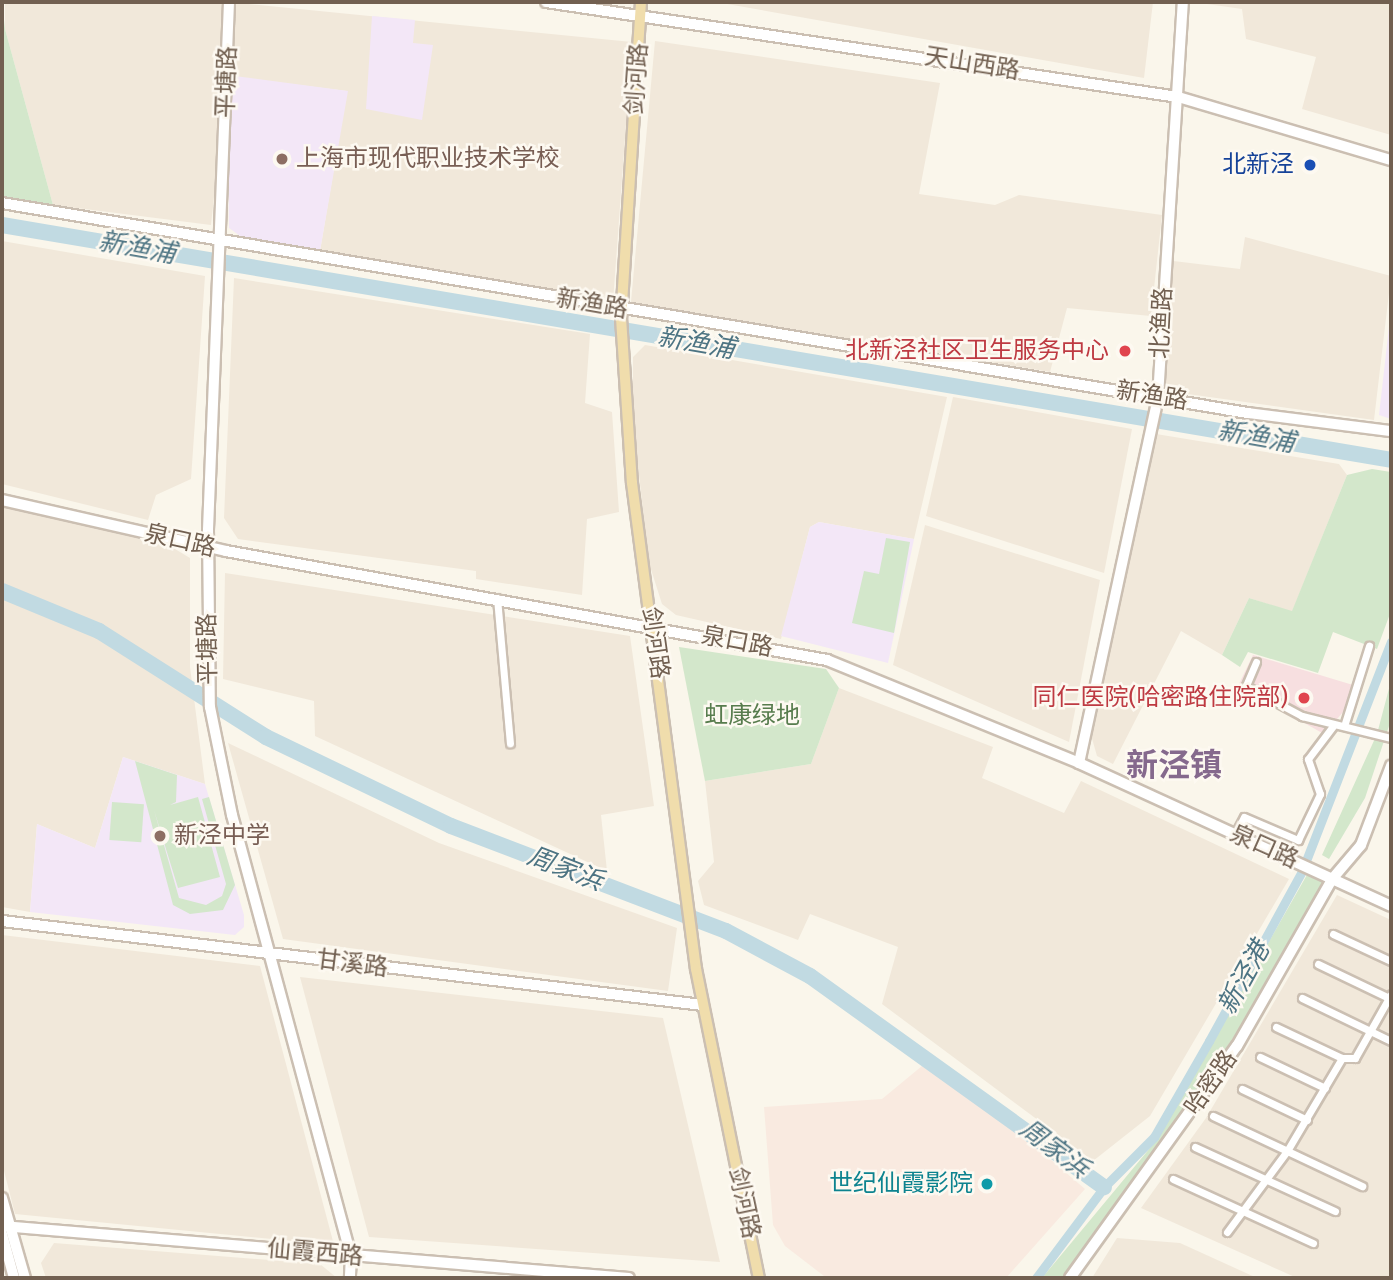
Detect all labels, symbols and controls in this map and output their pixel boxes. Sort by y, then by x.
street label: 剑河路 [620,42,654,116]
street label: 天山西路 [922,42,1022,86]
street label: 平塘路 [211,46,243,118]
place label: 上海市现代职业技术学校 [296,145,560,173]
marker: 上海市现代职业技术学校 [274,151,290,167]
place label: 北新泾 [1222,151,1294,179]
marker: 北新泾 [1300,155,1320,175]
water label: 新渔浦 [96,226,178,270]
street label: 新渔路 [554,284,630,324]
street label: 北渔路 [1146,286,1178,360]
water label: 新渔浦 [655,321,737,365]
place label: 北新泾社区卫生服务中心 [845,337,1109,365]
marker: 北新泾社区卫生服务中心 [1115,341,1135,361]
street label: 新渔路 [1114,376,1190,416]
water label: 新渔浦 [1215,415,1297,459]
street label: 泉口路 [142,519,218,563]
street label: 剑河路 [636,605,674,681]
street label: 平塘路 [193,613,223,685]
street label: 泉口路 [699,621,775,663]
place label: 同仁医院(哈密路住院部) [1032,684,1288,712]
marker: 同仁医院(哈密路住院部) [1294,688,1314,708]
park label: 虹康绿地 [704,702,800,730]
district label: 新泾镇 [1126,746,1222,784]
street label: 泉口路 [1225,819,1303,875]
place label: 新泾中学 [174,822,270,850]
marker: 新泾中学 [152,828,168,844]
water label: 周家浜 [523,840,607,898]
water label: 新泾港 [1211,936,1277,1020]
street label: 甘溪路 [315,945,389,983]
street label: 哈密路 [1179,1045,1243,1121]
water label: 周家浜 [1013,1113,1095,1185]
street label: 剑河路 [722,1165,766,1241]
place label: 世纪仙霞影院 [829,1170,973,1198]
marker: 世纪仙霞影院 [979,1176,995,1192]
street label: 仙霞西路 [266,1234,364,1272]

